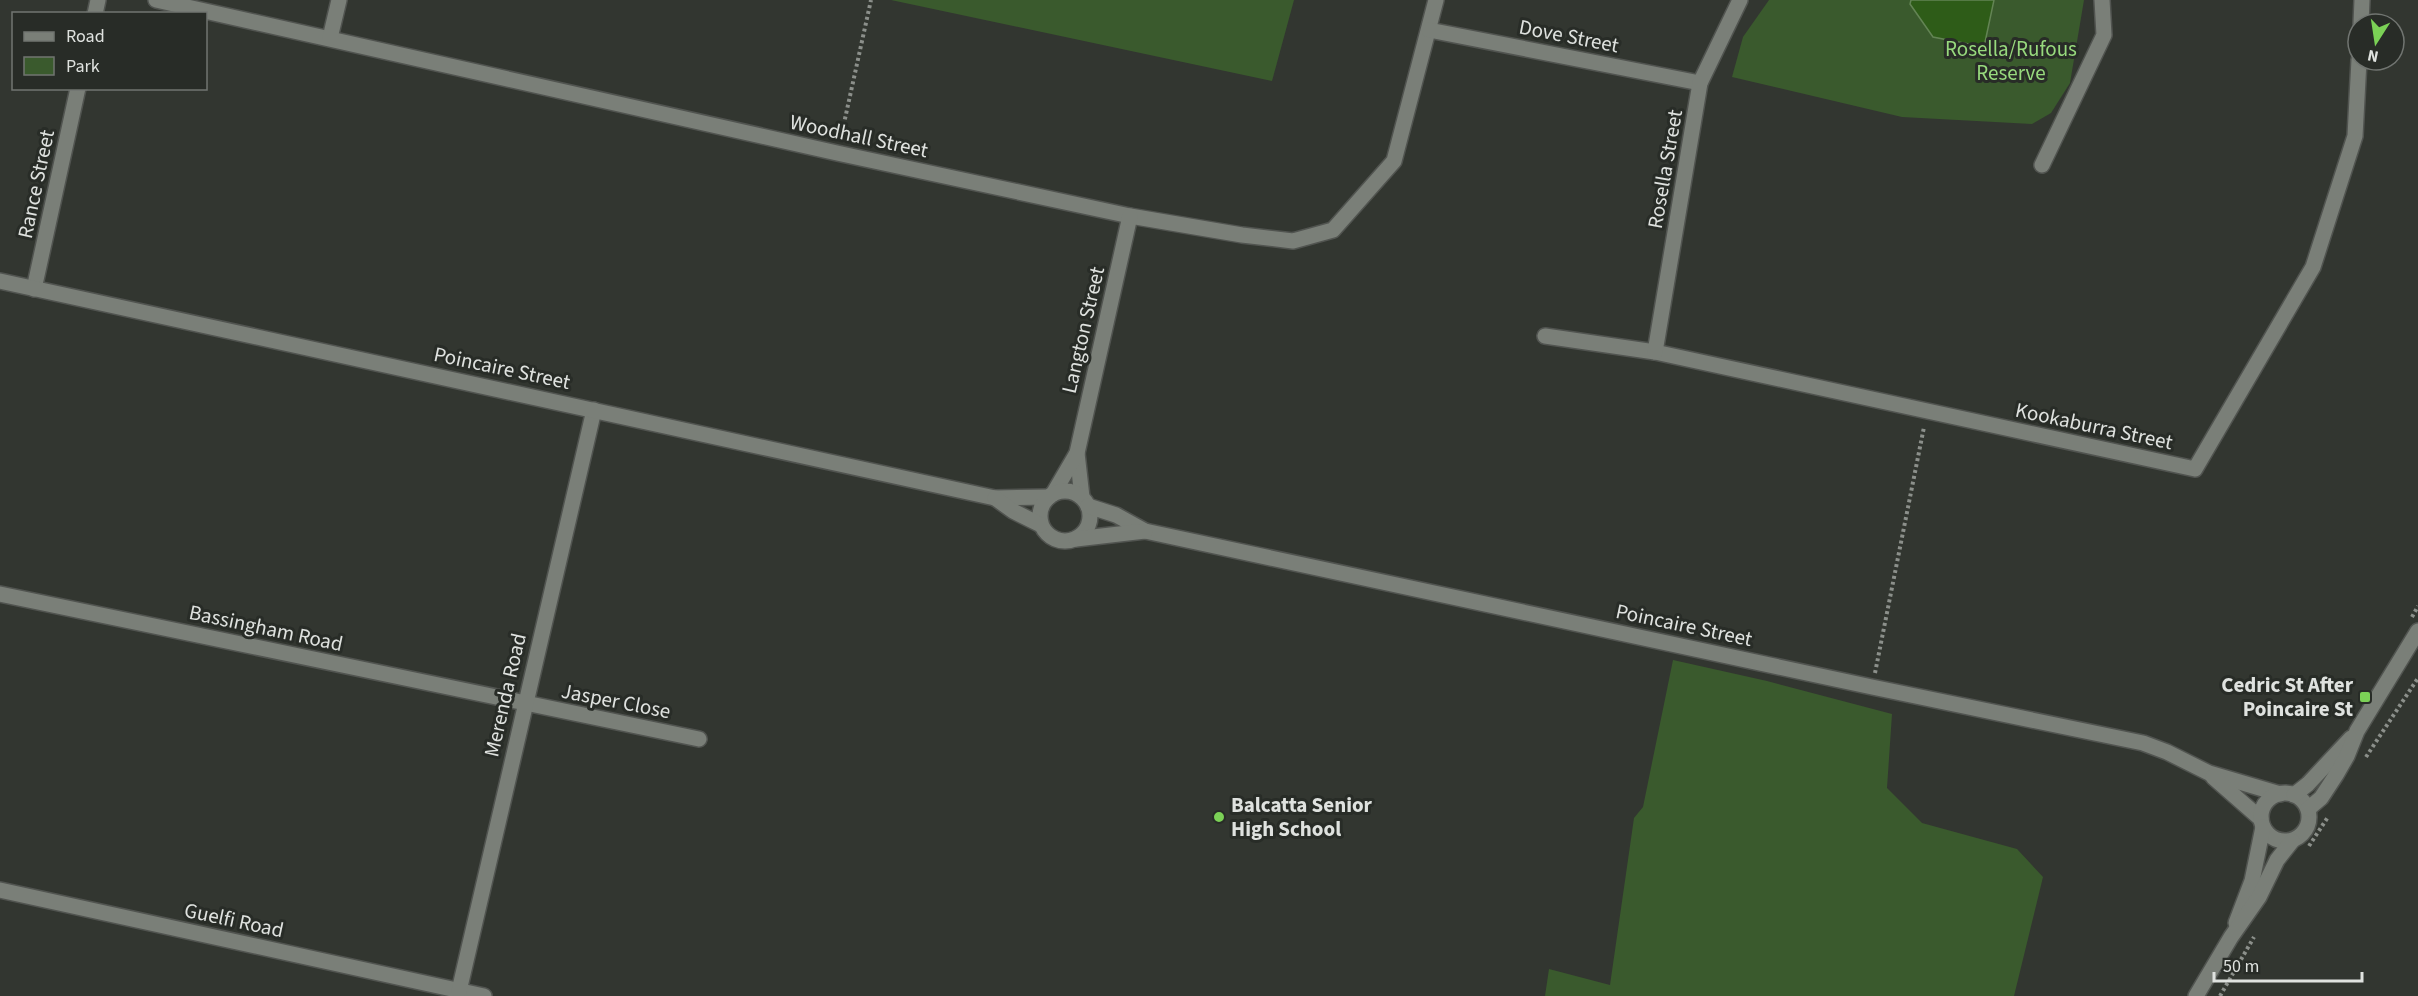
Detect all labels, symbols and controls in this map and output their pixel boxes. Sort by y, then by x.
legend [12,12,207,90]
street label: Dove Street [1516,12,1622,60]
north arrow [2346,12,2406,72]
text: Road [66,24,105,49]
park label: Rosella/Rufous Reserve [1945,34,2077,88]
text: N [2366,44,2381,68]
text: Park [66,54,100,79]
street label: Woodhall Street [787,107,931,165]
street label: Rosella Street [1640,107,1690,231]
street label: Rance Street [10,127,62,241]
street label: Langton Street [1054,264,1112,396]
street label: Poincaire Street [431,339,573,397]
street label: Kookaburra Street [2013,395,2175,457]
street label: Poincaire Street [1613,596,1755,654]
street label: Bassingham Road [186,597,346,659]
street label: Merenda Road [476,630,534,760]
place label: Cedric St After Poincaire St [2221,670,2354,724]
street label: Jasper Close [559,676,673,726]
marker: Cedric St After Poincaire St [2358,690,2372,704]
place label: Balcatta Senior High School [1231,790,1373,844]
marker: Balcatta Senior High School [1212,810,1226,824]
street label: Guelfi Road [182,895,286,945]
scale bar [2214,945,2362,983]
text: 50 m [2223,954,2259,979]

